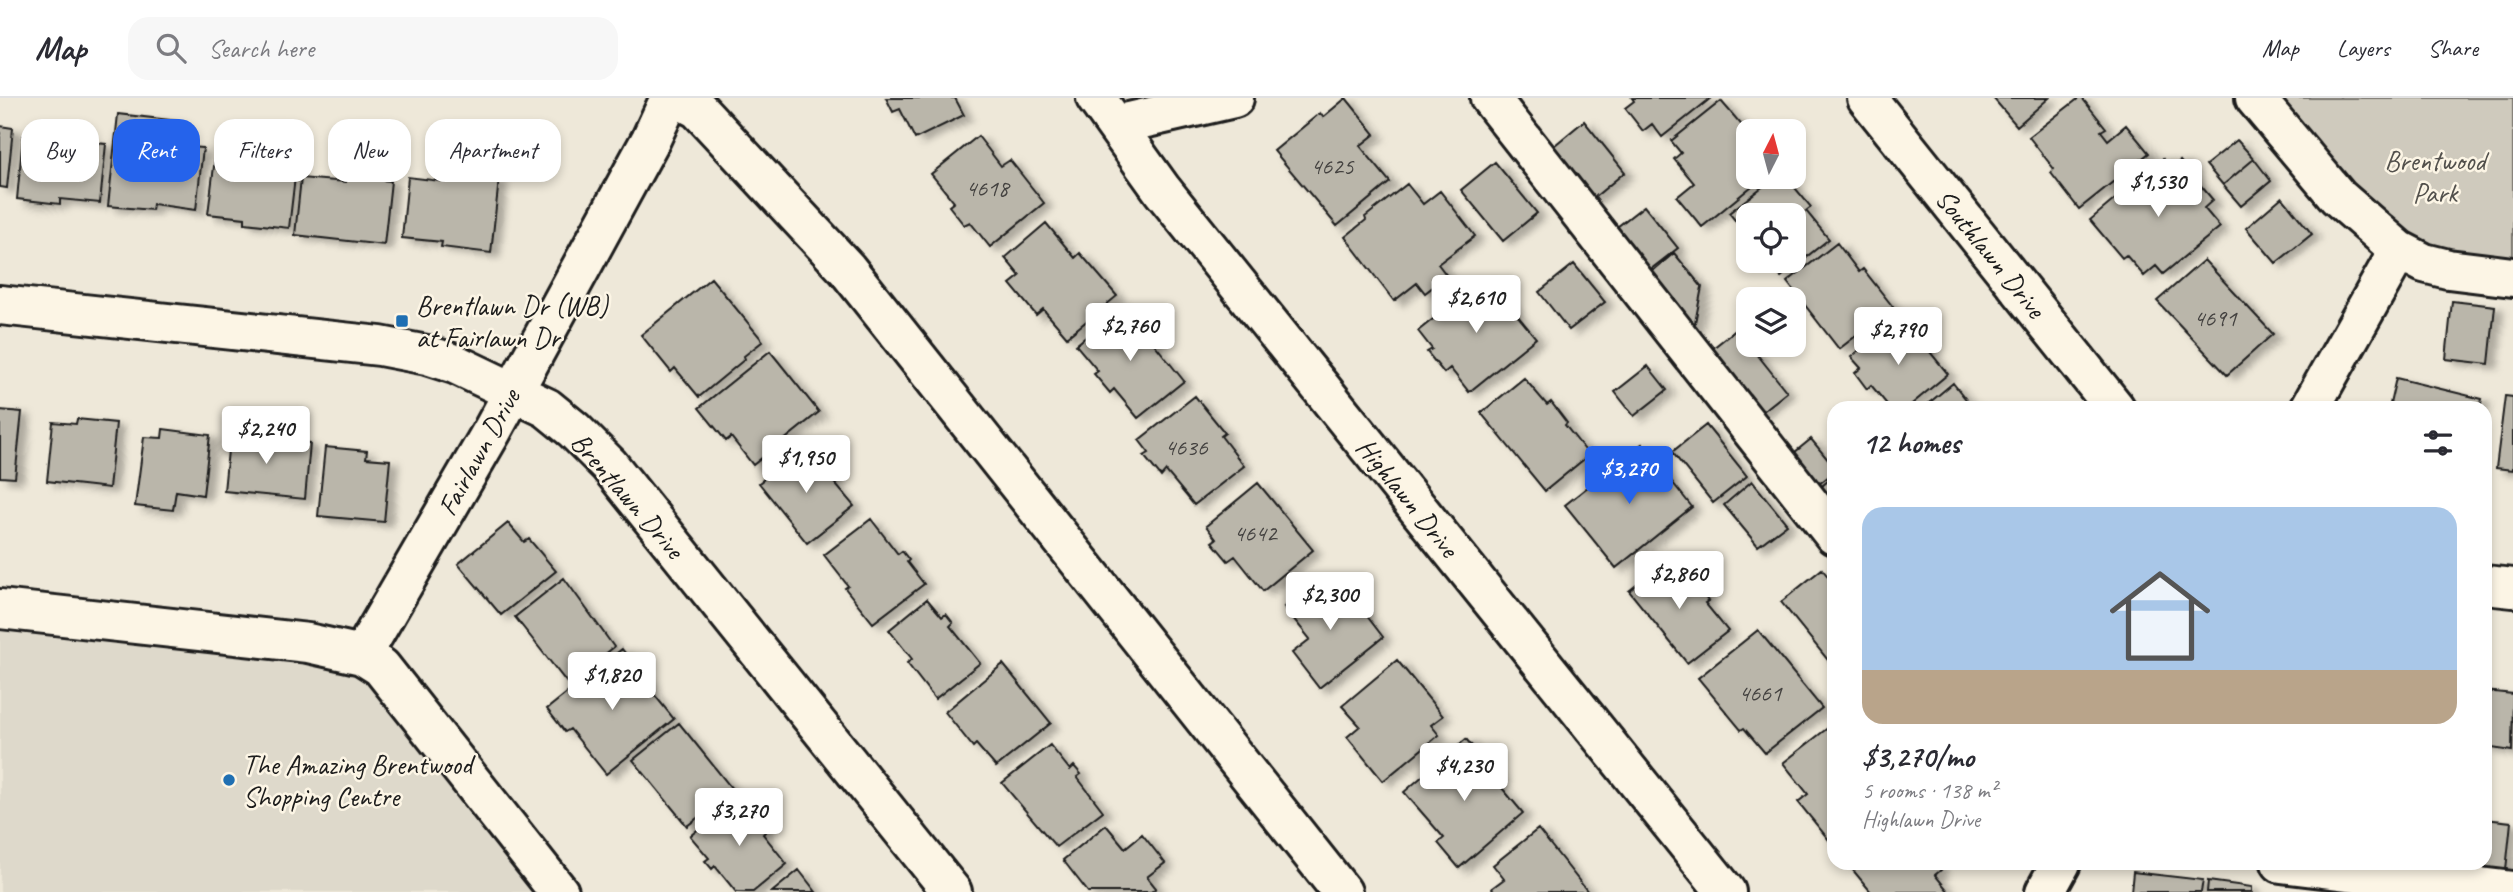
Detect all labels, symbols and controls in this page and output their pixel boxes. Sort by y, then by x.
search box [128,17,618,80]
text: Map [35,27,86,69]
icon: search [152,29,190,67]
text: Search here [208,32,314,65]
text: Map [2262,33,2299,63]
text: Layers [2337,33,2390,63]
text: Share [2428,33,2478,63]
chip: Buy [21,119,99,182]
chip: Rent [113,119,200,182]
chip: Filters [214,119,314,182]
chip: New [328,119,411,182]
chip: Apartment [425,119,561,182]
north arrow [1736,119,1806,189]
map controls [1736,119,1806,357]
park label: Brentwood Park [2385,143,2489,210]
house number: 4625 [1310,151,1355,181]
pin: $1,530 [2101,159,2215,219]
text: $1,530 [2130,167,2186,196]
house number: 4618 [965,173,1011,203]
street label: Southlawn Drive [1928,182,2054,326]
button: locate [1736,203,1806,273]
pin: $2,610 [1419,275,1533,335]
text: $2,610 [1448,283,1504,312]
button: layers [1736,287,1806,357]
place label: Brentlawn Dr (WB) at Fairlawn Dr [416,288,609,355]
pin: $2,760 [1073,303,1187,363]
house number: 4691 [2193,303,2238,333]
pin: $2,790 [1841,308,1955,367]
text: $2,760 [1102,311,1158,340]
marker: Brentlawn Dr (WB) at Fairlawn Dr [394,313,410,329]
text: $2,790 [1870,315,1926,344]
street label: Fairlawn Drive [429,381,528,522]
pin: $2,240 [209,406,323,466]
text: $2,240 [238,414,294,443]
text: 12 homes [1862,424,1960,462]
icon: filters [2419,424,2457,462]
street label: Brentlawn Drive [563,425,693,567]
street label: Highlawn Drive [1349,430,1468,566]
house number: 4636 [1164,432,1209,462]
pin: $1,950 [749,436,863,495]
text: $1,950 [778,443,834,472]
pin: $3,270 [1572,446,1686,506]
text: $3,270 [1601,454,1657,483]
house number: 4642 [1233,518,1279,548]
pin: $2,860 [1622,552,1736,611]
icon: home [2097,553,2223,679]
text: $2,860 [1651,559,1707,588]
pin: $2,300 [1273,573,1387,632]
text: $2,300 [1302,580,1358,609]
pin: $1,820 [555,652,669,712]
text: $1,820 [584,660,640,689]
house number: 4661 [1738,678,1783,708]
text: $3,270/mo [1862,738,1974,776]
pin: $4,230 [1407,744,1521,803]
place label: The Amazing Brentwood Shopping Centre [243,747,476,814]
text: $4,230 [1436,751,1492,780]
marker: The Amazing Brentwood Shopping Centre [221,772,237,788]
text: 5 rooms · 138 m² [1862,776,1997,805]
pin: $3,270 [682,788,796,848]
text: $3,270 [711,796,767,825]
text: Highlawn Drive [1862,805,1980,834]

